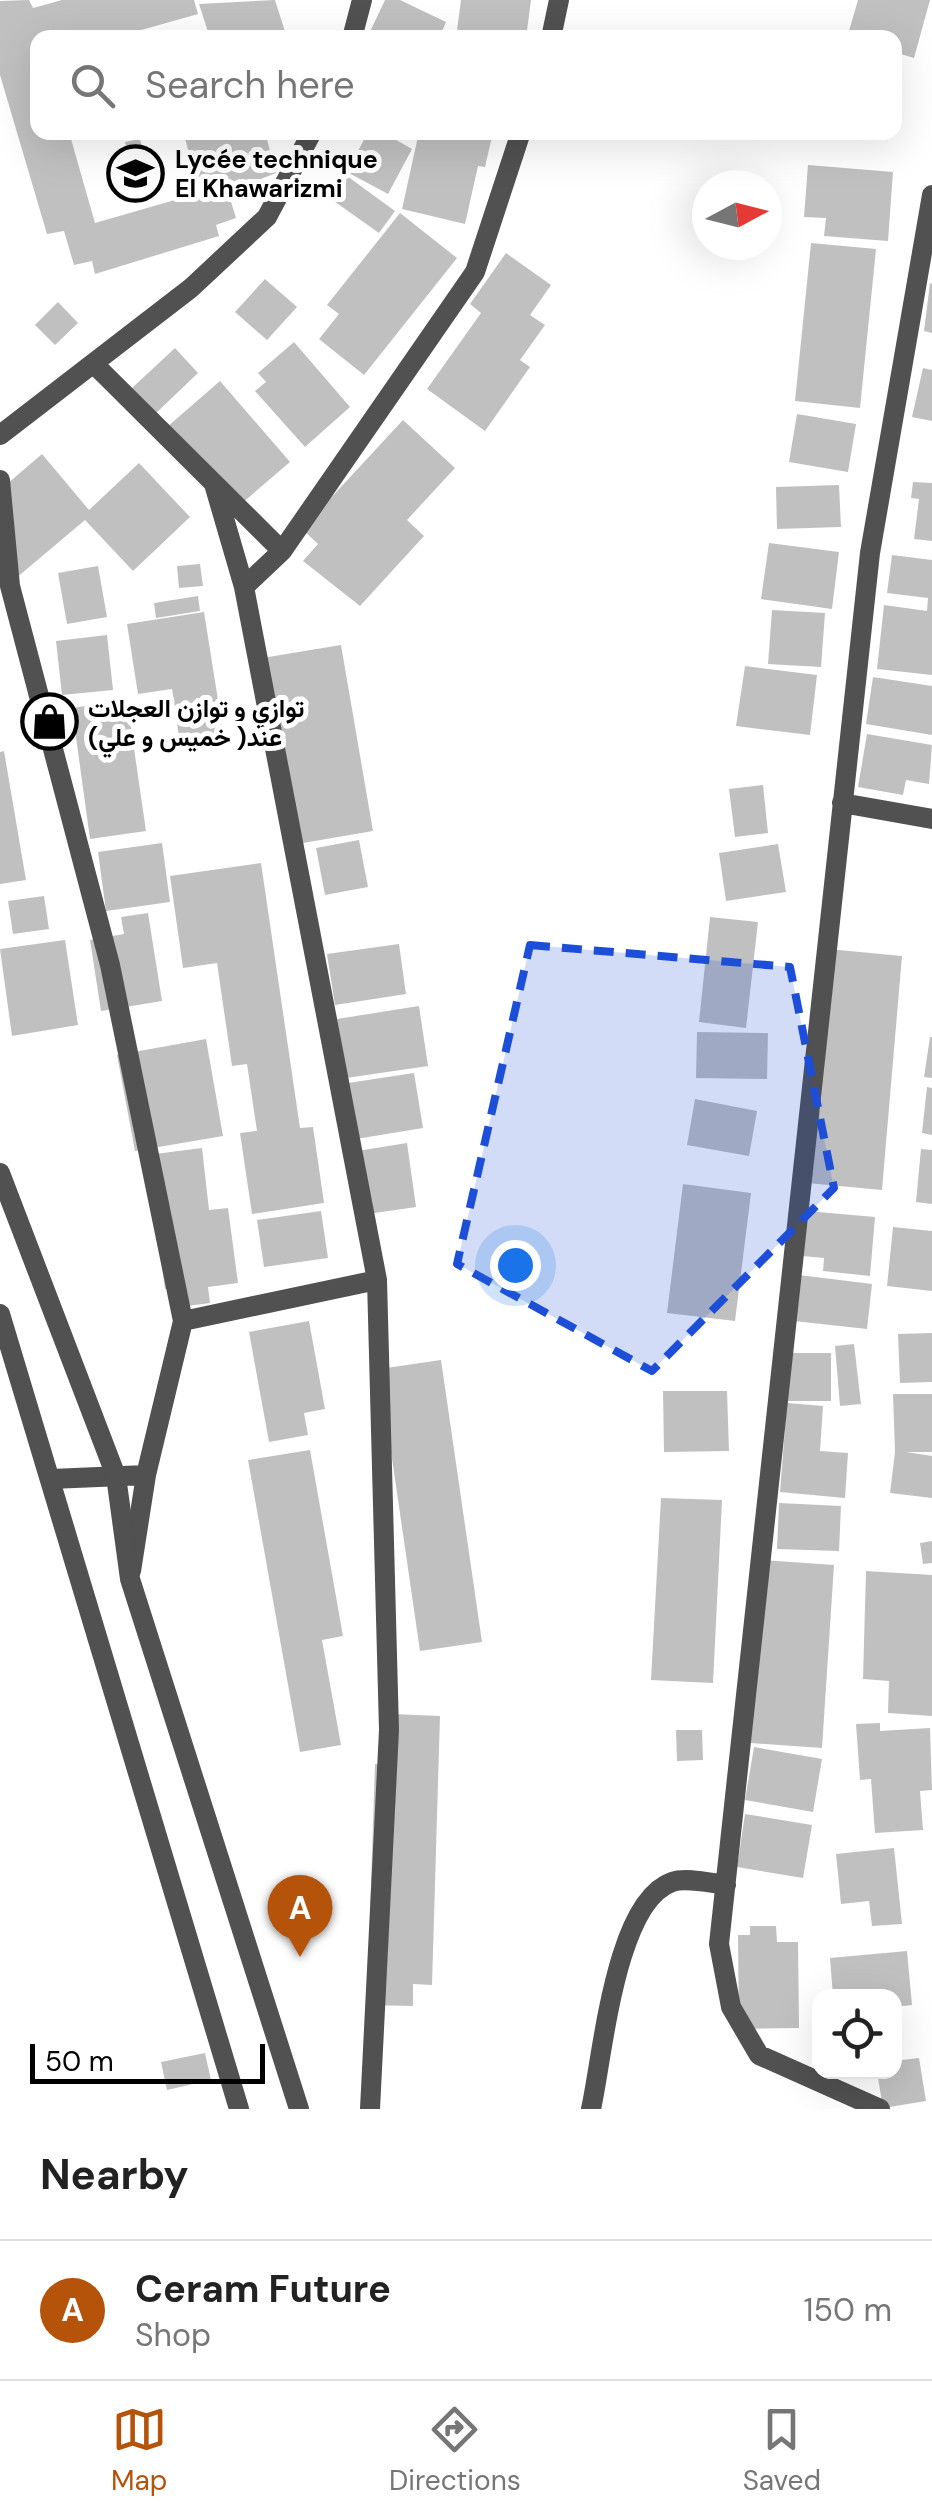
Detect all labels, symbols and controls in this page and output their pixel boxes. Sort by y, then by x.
search box [30,30,902,140]
icon: search [65,58,120,113]
text: Search here [145,60,355,110]
school or university icon: Lycée technique El Khawarizmi [106,143,166,203]
place label: Lycée technique El Khawarizmi [175,143,378,205]
north arrow [692,170,782,260]
shop icon: توازي و توازن العجلات عند( خميس و علي) [19,692,79,752]
place label: توازي و توازن العجلات عند( خميس و علي) [88,692,305,758]
your location [490,1240,541,1291]
pin: A [268,1874,332,1957]
map controls [812,1989,902,2079]
button: locate [812,1989,902,2079]
scale bar [30,2039,265,2084]
text: 50 m [45,2043,114,2080]
text: Nearby [40,2147,189,2202]
text: Ceram Future [135,2264,391,2314]
text: A [61,2289,84,2331]
text: 150 m [804,2289,892,2331]
text: Shop [135,2314,211,2356]
tab: Map [111,2402,167,2499]
tab: Directions [389,2402,521,2499]
tab: Saved [743,2402,821,2499]

